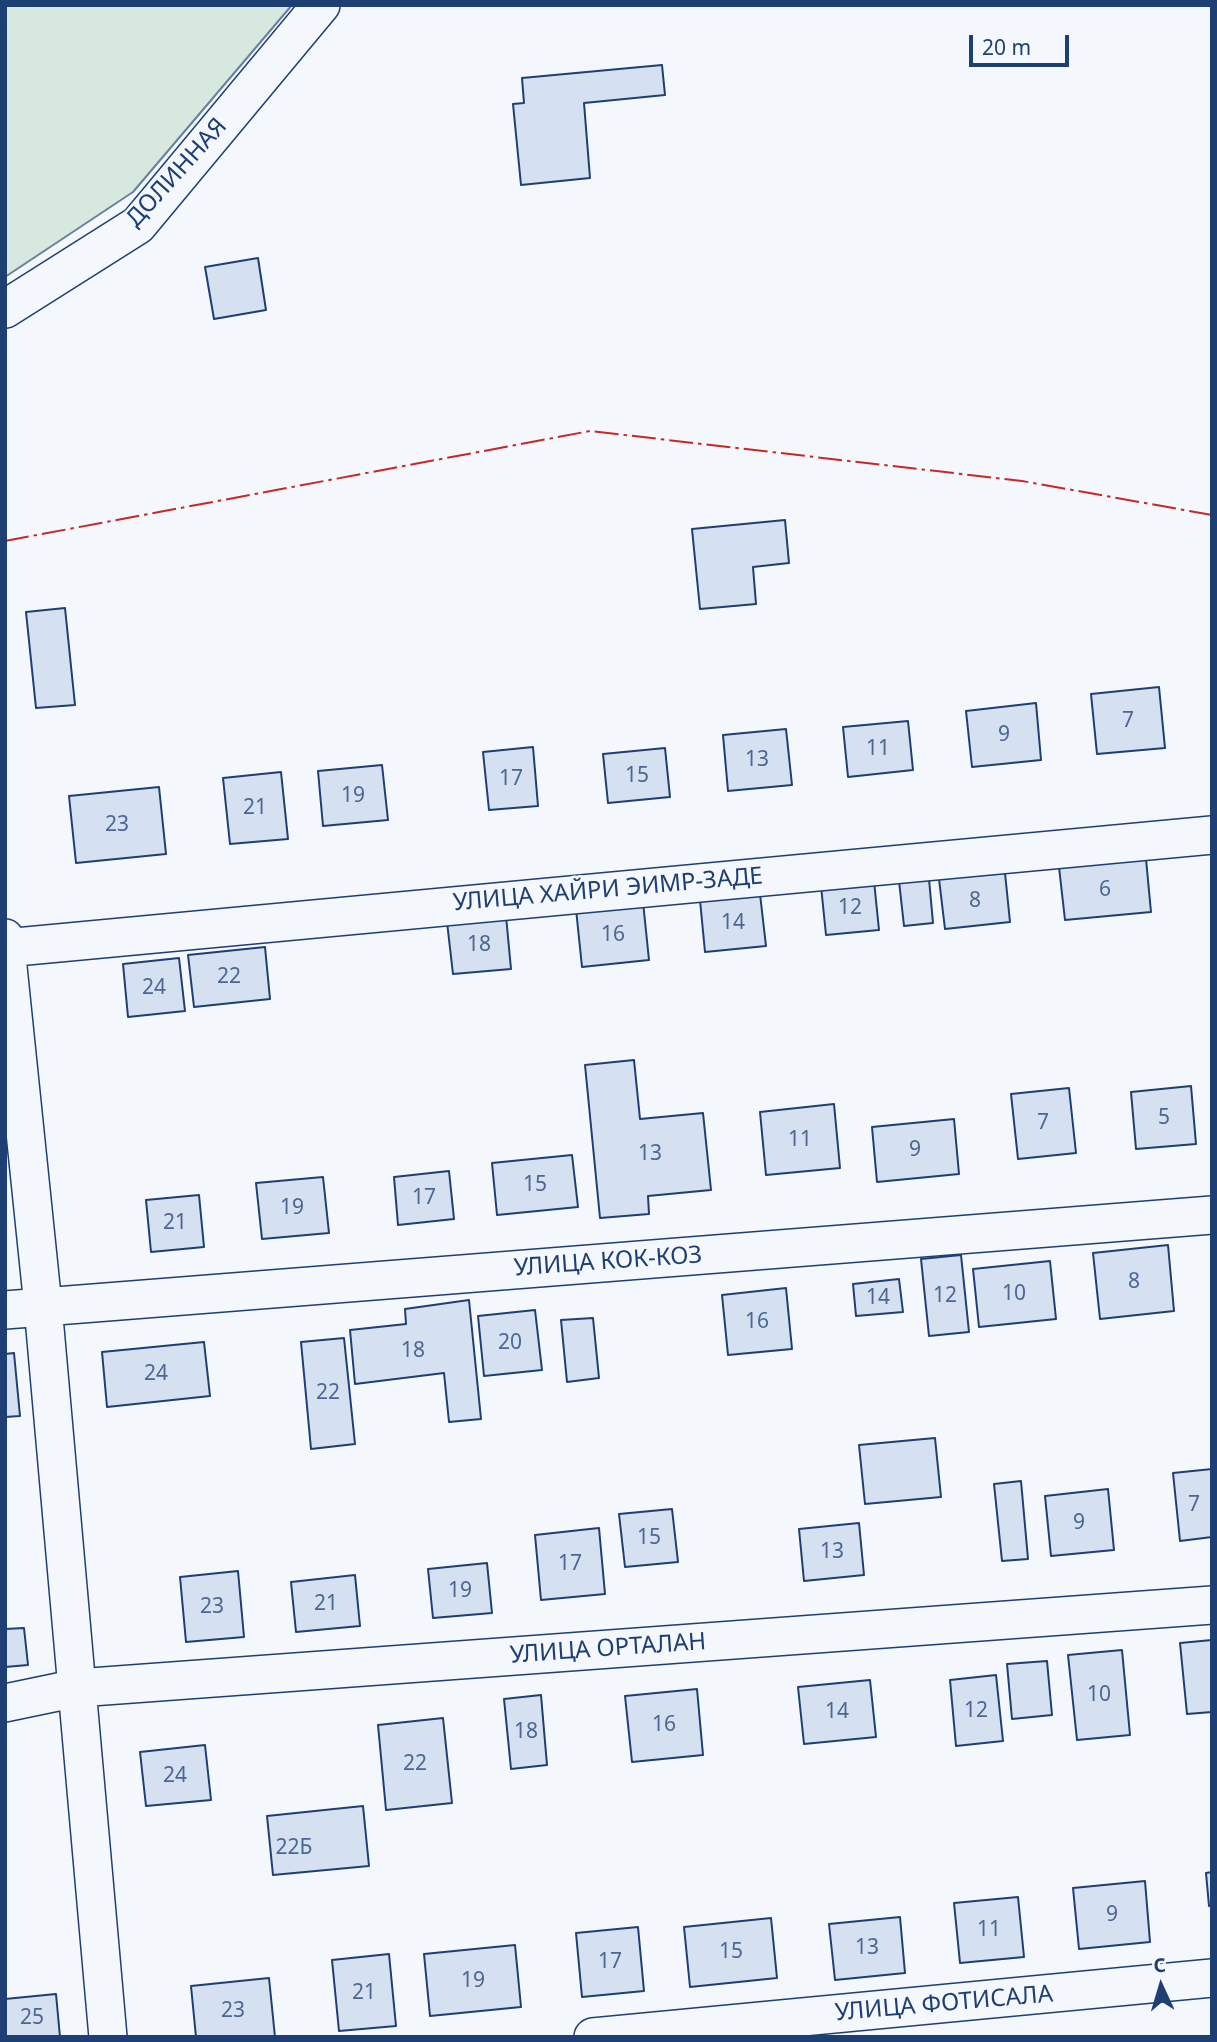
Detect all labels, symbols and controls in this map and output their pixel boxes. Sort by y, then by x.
scale bar [972,21,1072,65]
text: 20 m [982,33,1031,61]
street label: ДОЛИННАЯ [121,113,233,233]
house number: 7 [1122,708,1134,734]
house number: 9 [998,722,1010,748]
house number: 11 [866,736,890,762]
house number: 13 [745,747,769,773]
house number: 15 [625,763,649,789]
house number: 17 [499,766,523,792]
house number: 19 [341,783,365,809]
house number: 21 [243,795,267,821]
house number: 23 [105,812,129,838]
street label: УЛИЦА ХАЙРИ ЭИМР-ЗАДЕ [452,862,764,918]
house number: 6 [1099,877,1111,903]
house number: 8 [969,888,981,914]
house number: 12 [838,895,862,921]
house number: 14 [721,910,745,936]
house number: 16 [601,922,625,948]
house number: 18 [467,932,491,958]
house number: 22 [217,964,241,990]
house number: 24 [142,975,166,1001]
house number: 5 [1158,1105,1170,1131]
house number: 7 [1037,1110,1049,1136]
house number: 11 [788,1127,812,1153]
house number: 9 [909,1137,921,1163]
house number: 13 [638,1141,662,1167]
house number: 15 [523,1172,547,1198]
house number: 17 [412,1185,436,1211]
house number: 19 [280,1195,304,1221]
house number: 21 [163,1210,187,1236]
street label: УЛИЦА КОК-КОЗ [513,1241,703,1283]
house number: 8 [1128,1269,1140,1295]
house number: 10 [1002,1281,1026,1307]
house number: 12 [933,1283,957,1309]
house number: 14 [866,1285,890,1311]
house number: 16 [745,1309,769,1335]
house number: 20 [498,1330,522,1356]
house number: 18 [401,1338,425,1364]
house number: 24 [144,1361,168,1387]
house number: 22 [316,1380,340,1406]
house number: 7 [1188,1492,1200,1518]
house number: 9 [1073,1510,1085,1536]
house number: 15 [637,1525,661,1551]
house number: 13 [820,1539,844,1565]
house number: 17 [558,1551,582,1577]
house number: 19 [448,1578,472,1604]
house number: 21 [314,1591,338,1617]
house number: 23 [200,1594,224,1620]
street label: УЛИЦА ОРТАЛАН [509,1628,707,1670]
house number: 10 [1087,1682,1111,1708]
house number: 12 [964,1698,988,1724]
house number: 14 [825,1699,849,1725]
house number: 16 [652,1712,676,1738]
house number: 18 [514,1719,538,1745]
house number: 22 [403,1751,427,1777]
house number: 24 [163,1763,187,1789]
house number: 22Б [276,1835,312,1861]
house number: 9 [1106,1902,1118,1928]
house number: 11 [977,1917,1001,1943]
house number: 13 [855,1935,879,1961]
house number: 15 [719,1939,743,1965]
house number: 17 [598,1949,622,1975]
north arrow [1126,1951,1196,2021]
text: С [1153,1952,1167,1978]
house number: 19 [461,1968,485,1994]
house number: 21 [352,1980,376,2006]
street label: УЛИЦА ФОТИСАЛА [834,1980,1054,2028]
house number: 23 [221,1998,245,2024]
house number: 25 [20,2005,44,2031]

